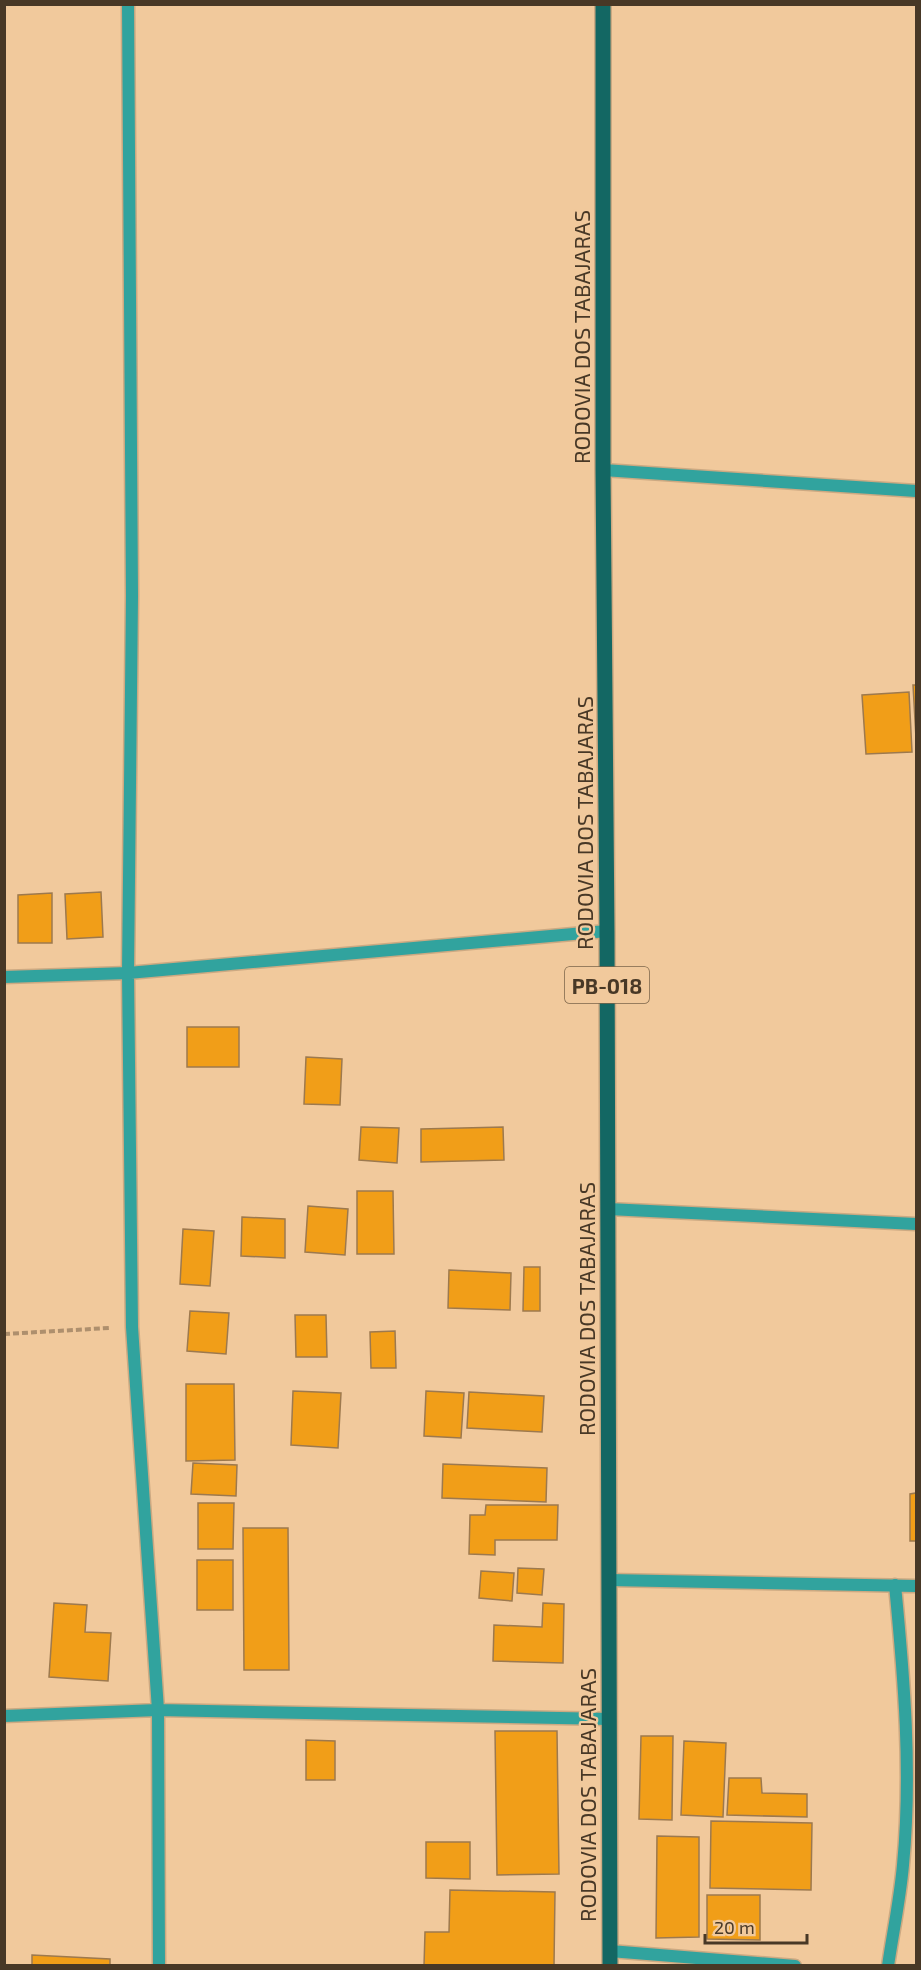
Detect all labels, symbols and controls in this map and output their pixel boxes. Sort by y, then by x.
street label: RODOVIA DOS TABAJARAS [568,210,594,464]
street label: RODOVIA DOS TABAJARAS [571,696,597,950]
road number: PB-018 [565,967,649,1003]
street label: RODOVIA DOS TABAJARAS [573,1182,599,1436]
street label: RODOVIA DOS TABAJARAS [574,1668,600,1922]
scale bar [705,1907,807,1945]
text: 20 m [714,1916,755,1938]

